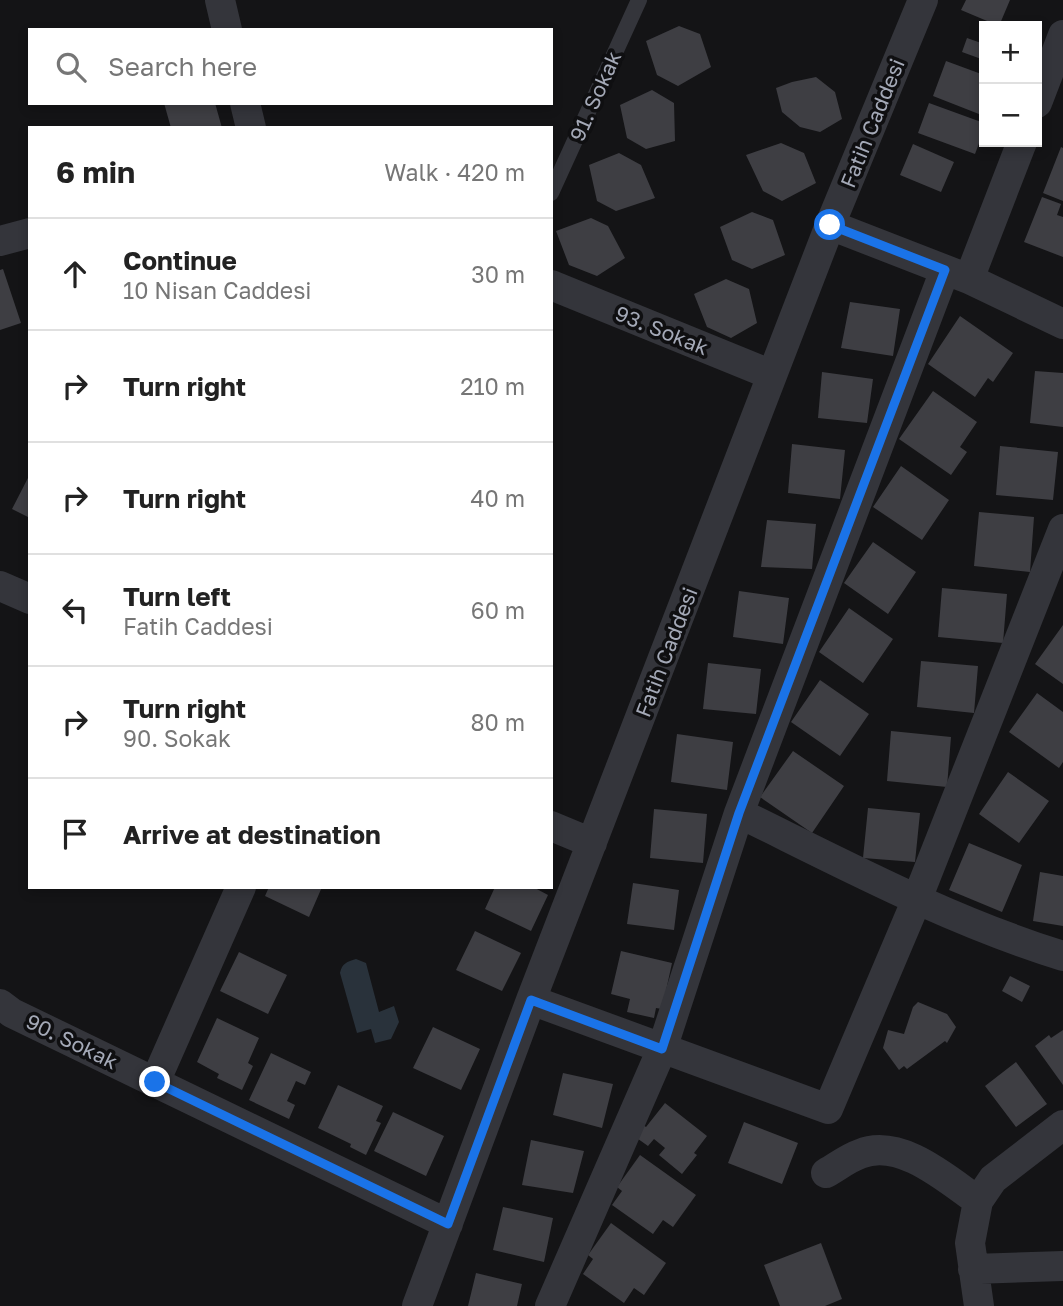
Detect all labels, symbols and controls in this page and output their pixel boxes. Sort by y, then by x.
map controls [979,21,1042,147]
button: + [979,21,1042,84]
search box [28,28,553,105]
street label: 91. Sokak [564,47,626,145]
icon: search [52,48,90,86]
text: Search here [108,51,257,82]
street label: Fatih Caddesi [834,55,910,191]
button: − [979,84,1042,147]
text: 6 min [56,154,135,190]
text: Walk · 420 m [384,158,525,186]
route start [814,209,845,240]
text: Continue [123,245,237,276]
icon: ahead [56,255,94,293]
text: 30 m [471,260,525,288]
text: 10 Nisan Caddesi [123,276,312,304]
street label: 93. Sokak [612,300,712,360]
icon: right [56,367,94,405]
text: Turn right [123,371,246,402]
text: 210 m [460,372,525,400]
icon: right [56,479,94,517]
text: Turn right [123,483,246,514]
text: 40 m [471,484,525,512]
text: Turn left [123,581,231,612]
street label: Fatih Caddesi [629,583,703,721]
icon: left [56,591,94,629]
text: 60 m [471,596,525,624]
text: Fatih Caddesi [123,612,273,640]
text: Turn right [123,693,246,724]
icon: right [56,703,94,741]
text: 80 m [471,708,525,736]
text: 90. Sokak [123,724,231,752]
icon: arrive [56,815,94,853]
text: Arrive at destination [123,819,381,850]
street label: 90. Sokak [22,1008,122,1074]
route end [139,1066,170,1097]

